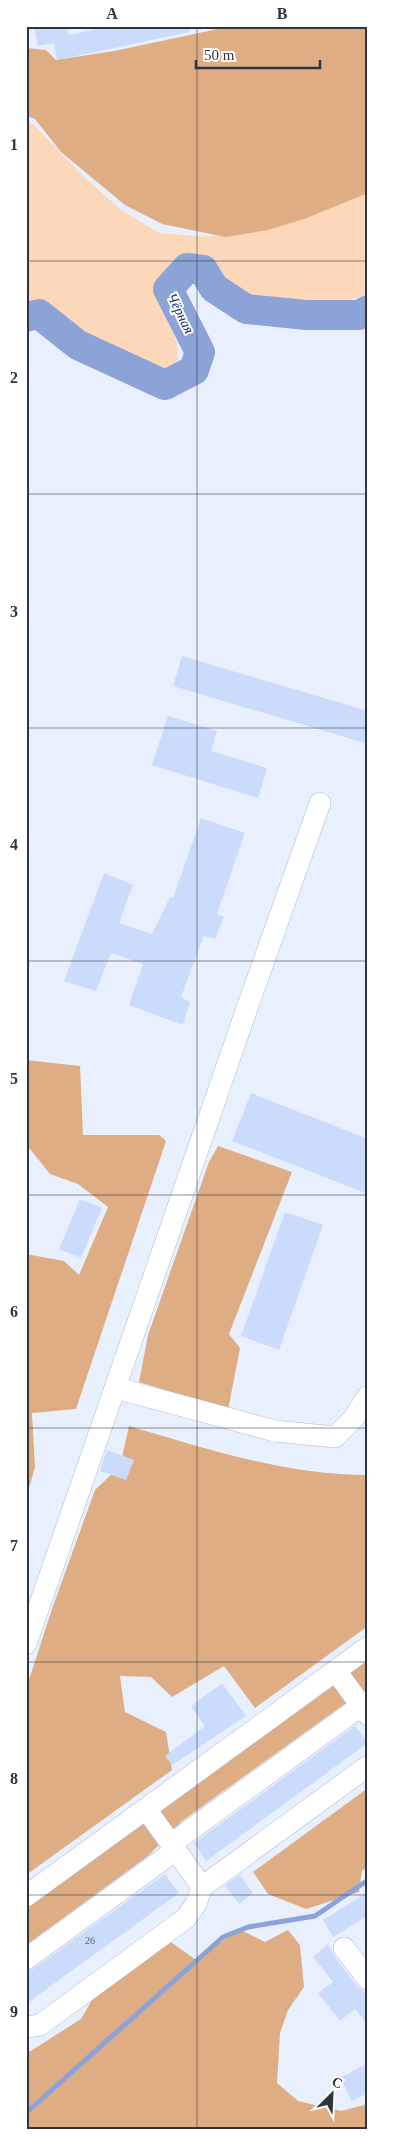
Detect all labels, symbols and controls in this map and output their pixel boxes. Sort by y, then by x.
text: A [106,5,118,22]
text: B [277,5,288,22]
scale bar [196,38,320,70]
text: 50 m [204,47,235,63]
text: 1 [10,136,18,153]
water label: Чёрная [164,290,197,336]
text: 2 [10,369,18,386]
text: 3 [10,603,18,620]
text: 4 [10,836,18,853]
text: 5 [10,1070,18,1087]
text: 6 [10,1303,18,1320]
text: 7 [10,1537,18,1554]
text: 8 [10,1770,18,1787]
house number: 26 [85,1935,95,1946]
text: 9 [10,2003,18,2020]
north arrow [306,2068,356,2118]
text: С [329,2074,345,2091]

